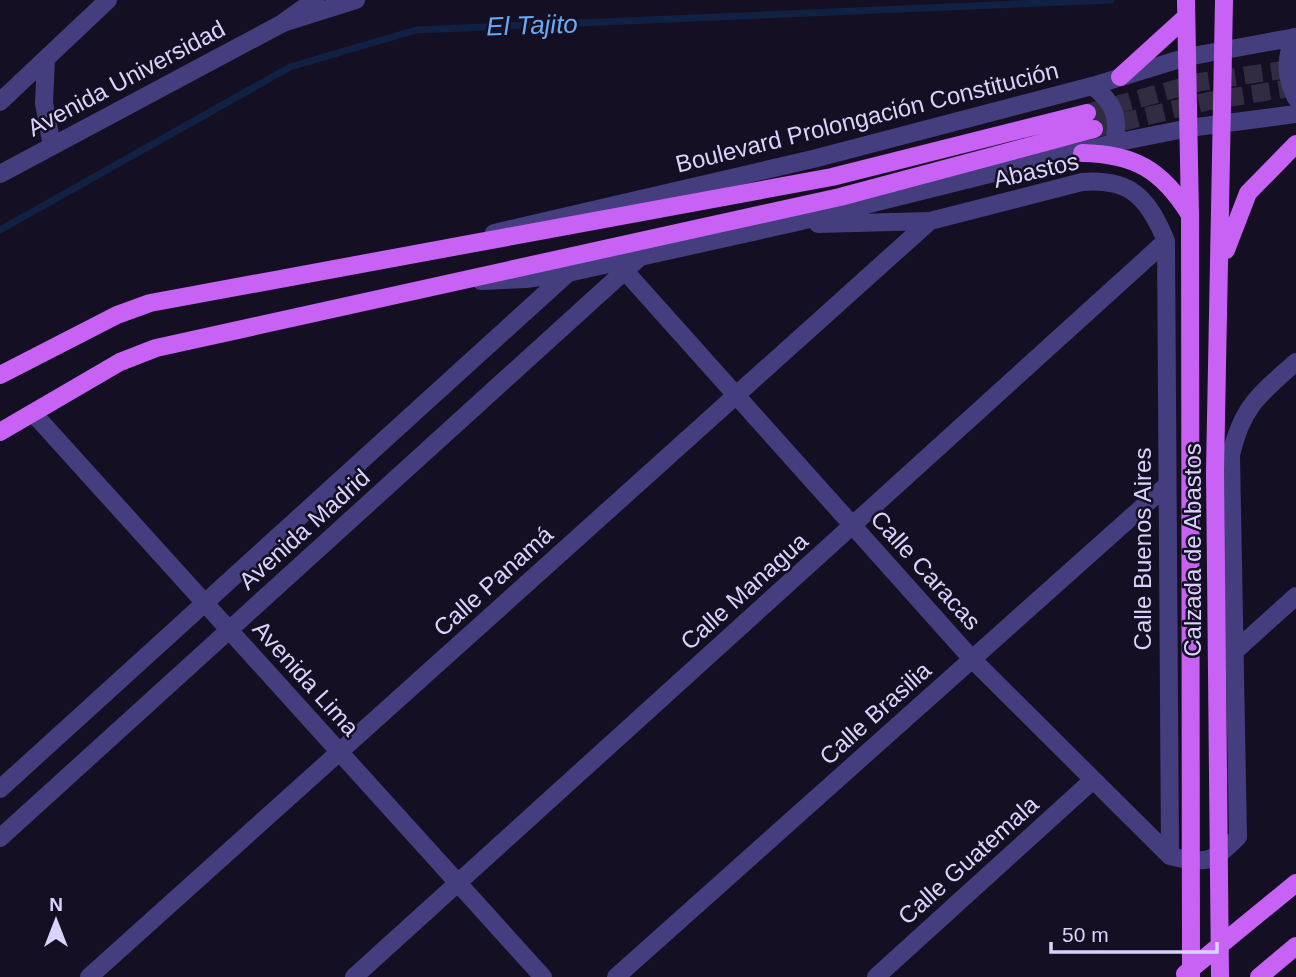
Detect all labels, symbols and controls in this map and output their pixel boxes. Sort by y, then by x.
water label: El Tajito [486,8,578,42]
street label: Avenida Universidad [23,15,229,141]
street label: Boulevard Prolongación Constitución [673,56,1061,178]
street label: Abastos [991,147,1081,193]
street label: Calzada de Abastos [1179,443,1206,657]
street label: Calle Buenos Aires [1129,448,1156,650]
street label: Avenida Madrid [233,463,375,595]
street label: Calle Caracas [866,505,986,635]
street label: Calle Panamá [428,520,559,641]
street label: Calle Managua [675,527,814,655]
street label: Avenida Lima [247,615,365,741]
street label: Calle Brasilia [814,656,937,770]
street label: Calle Guatemala [893,790,1044,930]
north arrow [21,886,91,956]
text: N [49,894,63,915]
scale bar [1051,911,1217,955]
text: 50 m [1062,923,1109,946]

